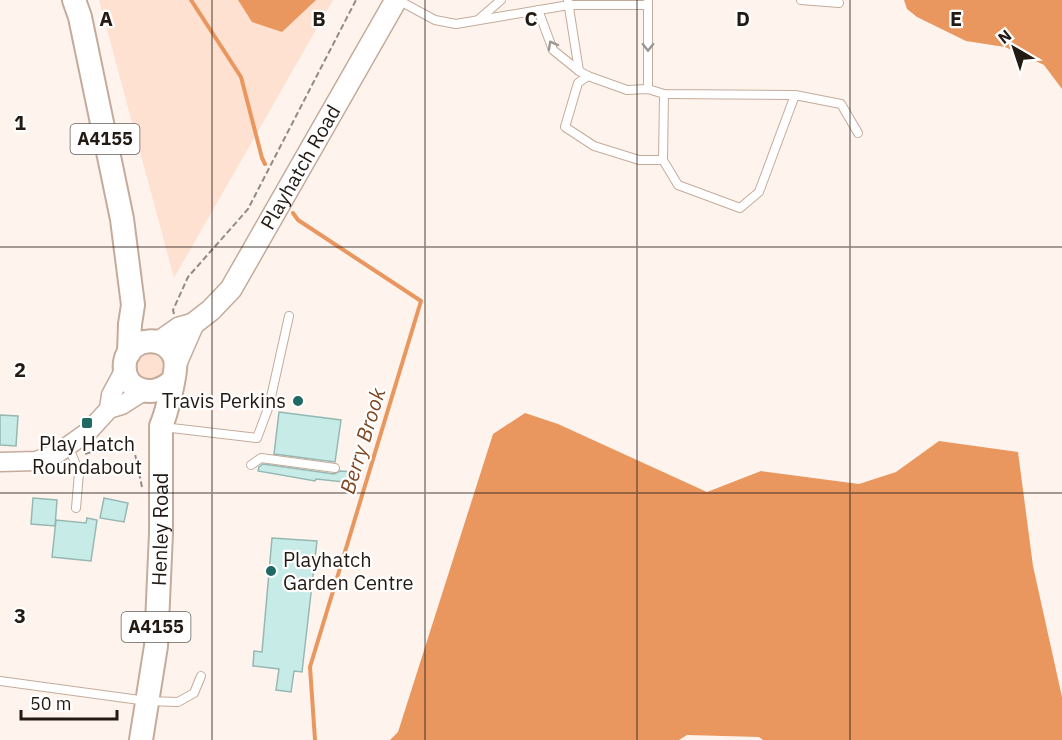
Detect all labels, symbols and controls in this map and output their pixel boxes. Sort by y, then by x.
text: A [99,5,113,32]
text: B [312,5,326,32]
text: C [524,5,538,32]
text: D [736,5,750,32]
text: E [950,5,962,32]
north arrow [984,18,1044,78]
text: N [994,25,1015,48]
one-way arrow [548,41,559,51]
one-way arrow [642,43,654,52]
street label: Playhatch Road [254,100,346,234]
text: 1 [14,109,26,136]
road number: A4155 [70,124,140,154]
text: 2 [14,356,26,383]
water label: Berry Brook [333,383,392,497]
place label: Travis Perkins [162,387,286,414]
marker: Travis Perkins [291,394,305,408]
marker: Play Hatch Roundabout [80,416,94,430]
place label: Play Hatch Roundabout [32,430,142,480]
street label: Henley Road [145,473,174,587]
place label: Playhatch Garden Centre [283,546,413,596]
marker: Playhatch Garden Centre [264,564,278,578]
text: 3 [14,602,26,629]
road number: A4155 [122,612,190,642]
scale bar [21,683,117,721]
text: 50 m [30,692,72,715]

